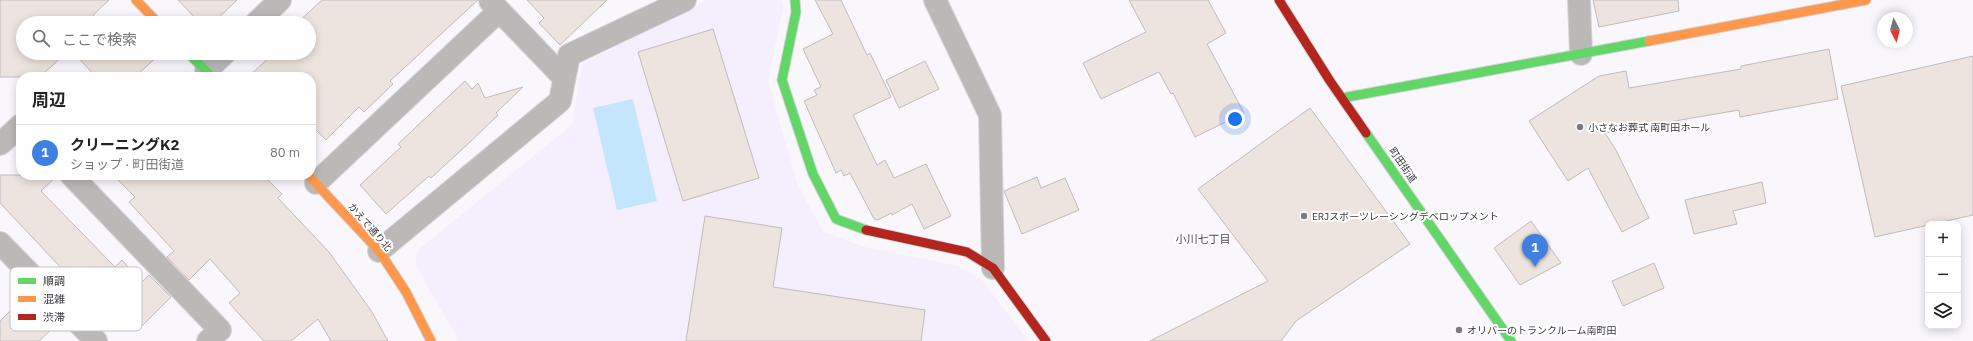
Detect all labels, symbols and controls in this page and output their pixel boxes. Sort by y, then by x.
north arrow [1877,12,1913,48]
search box [16,16,316,60]
icon: search [30,27,52,49]
text: ここで検索 [62,30,137,49]
text: 周辺 [32,89,66,111]
your location [1225,109,1245,129]
place label: 小さなお葬式 南町田ホール [1588,121,1710,134]
marker: 小さなお葬式 南町田ホール [1575,122,1585,132]
text: クリーニングK2 [70,135,179,154]
text: 1 [41,144,49,161]
text: 80 m [270,144,300,161]
street label: 町田街道 [1386,145,1420,185]
text: ショップ · 町田街道 [70,156,184,173]
street label: かえで通り北 [346,200,394,254]
place label: ERJスポーツレーシングデベロップメント [1312,210,1499,223]
marker: ERJスポーツレーシングデベロップメント [1299,211,1309,221]
map controls [1925,221,1961,329]
button: + [1925,221,1961,257]
district label: 小川七丁目 [1176,232,1231,246]
pin: 1 [1522,234,1548,267]
button: − [1925,257,1961,293]
legend [10,267,142,331]
text: 順調 [43,274,65,288]
text: 混雑 [43,292,65,306]
button: layers [1925,293,1961,329]
text: 渋滞 [43,310,65,324]
place label: オリバーのトランクルーム南町田 [1467,324,1616,337]
marker: オリバーのトランクルーム南町田 [1454,325,1464,335]

